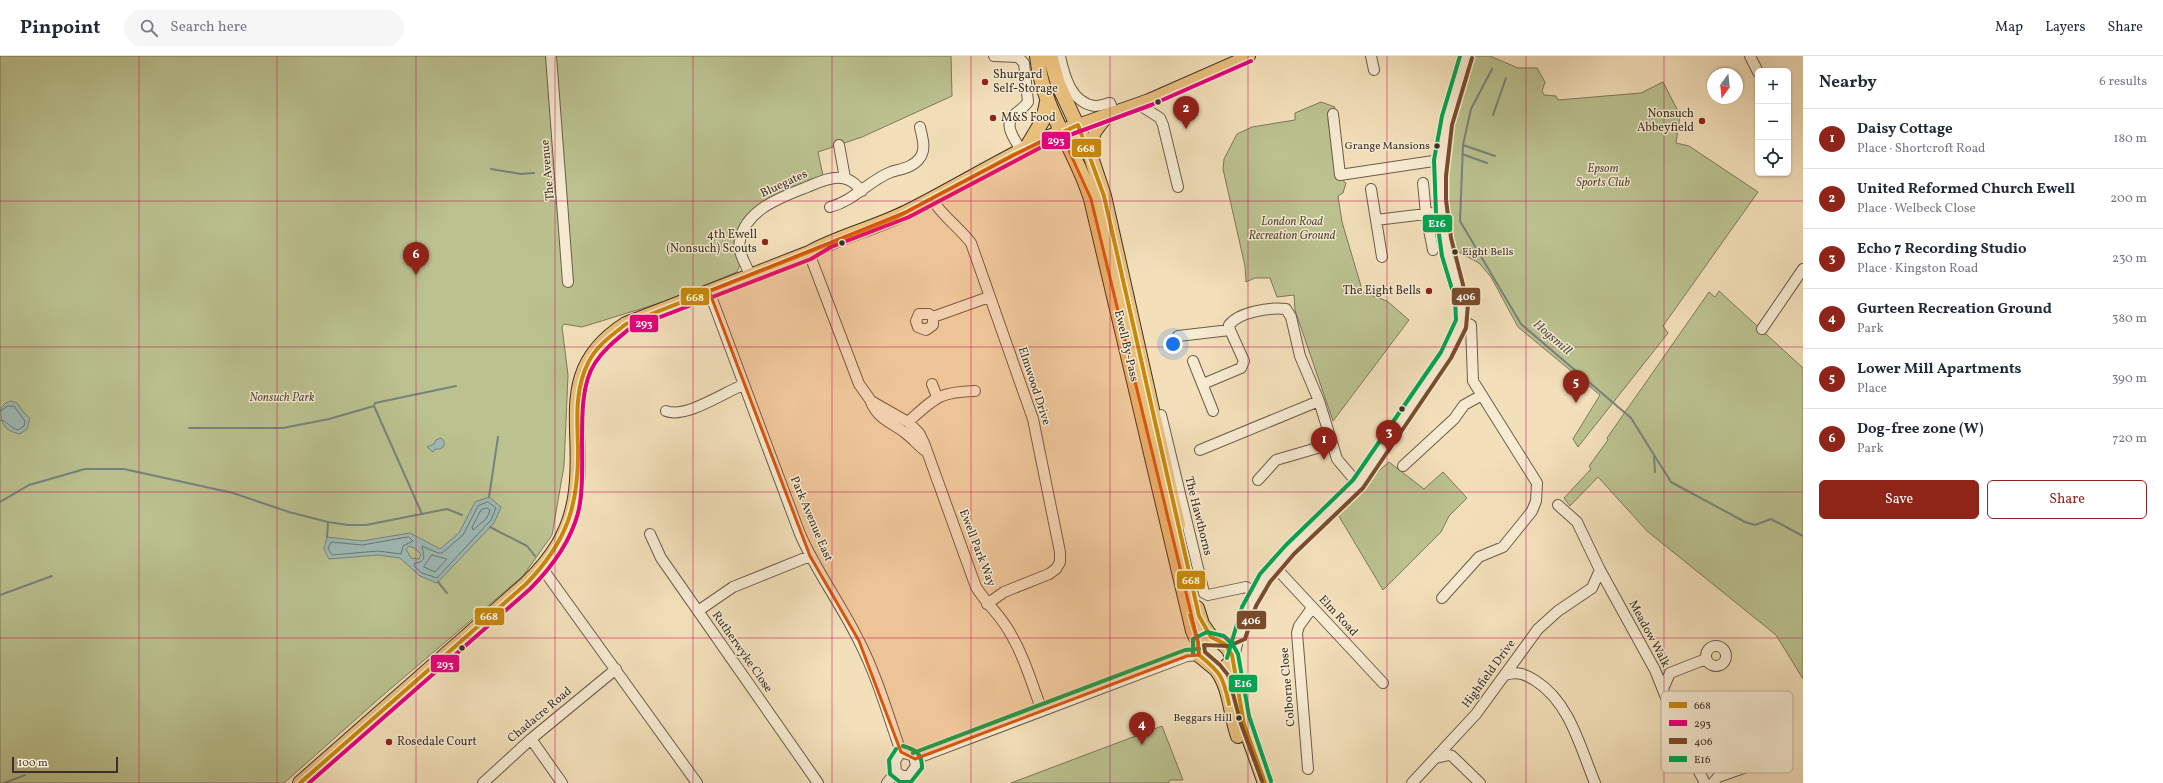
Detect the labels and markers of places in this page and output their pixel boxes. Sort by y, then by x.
place label: Shurgard Self-Storage [993,67,1058,97]
marker: Shurgard Self-Storage [980,77,990,87]
pin: 2 [1173,96,1199,129]
unlabelled marker [1153,97,1163,107]
place label: Nonsuch Abbeyfield [1637,106,1694,136]
place label: M&S Food [1001,110,1056,126]
marker: M&S Food [988,113,998,123]
marker: Nonsuch Abbeyfield [1697,116,1707,126]
place label: Grange Mansions [1345,139,1430,154]
marker: Grange Mansions [1432,141,1442,151]
place label: 4th Ewell (Nonsuch) Scouts [667,227,757,257]
marker: 4th Ewell (Nonsuch) Scouts [760,237,770,247]
unlabelled marker [837,238,847,248]
pin: 6 [403,242,429,275]
place label: Eight Bells [1462,245,1514,260]
marker: Eight Bells [1450,247,1460,257]
place label: The Eight Bells [1343,283,1421,299]
marker: The Eight Bells [1424,286,1434,296]
pin: 5 [1563,370,1589,403]
unlabelled marker [1397,404,1407,414]
pin: 3 [1376,420,1402,453]
pin: 1 [1311,427,1337,460]
unlabelled marker [457,643,467,653]
place label: Beggars Hill [1174,711,1232,726]
pin: 4 [1129,712,1155,745]
marker: Beggars Hill [1234,713,1244,723]
place label: Rosedale Court [397,734,477,750]
marker: Rosedale Court [384,737,394,747]

